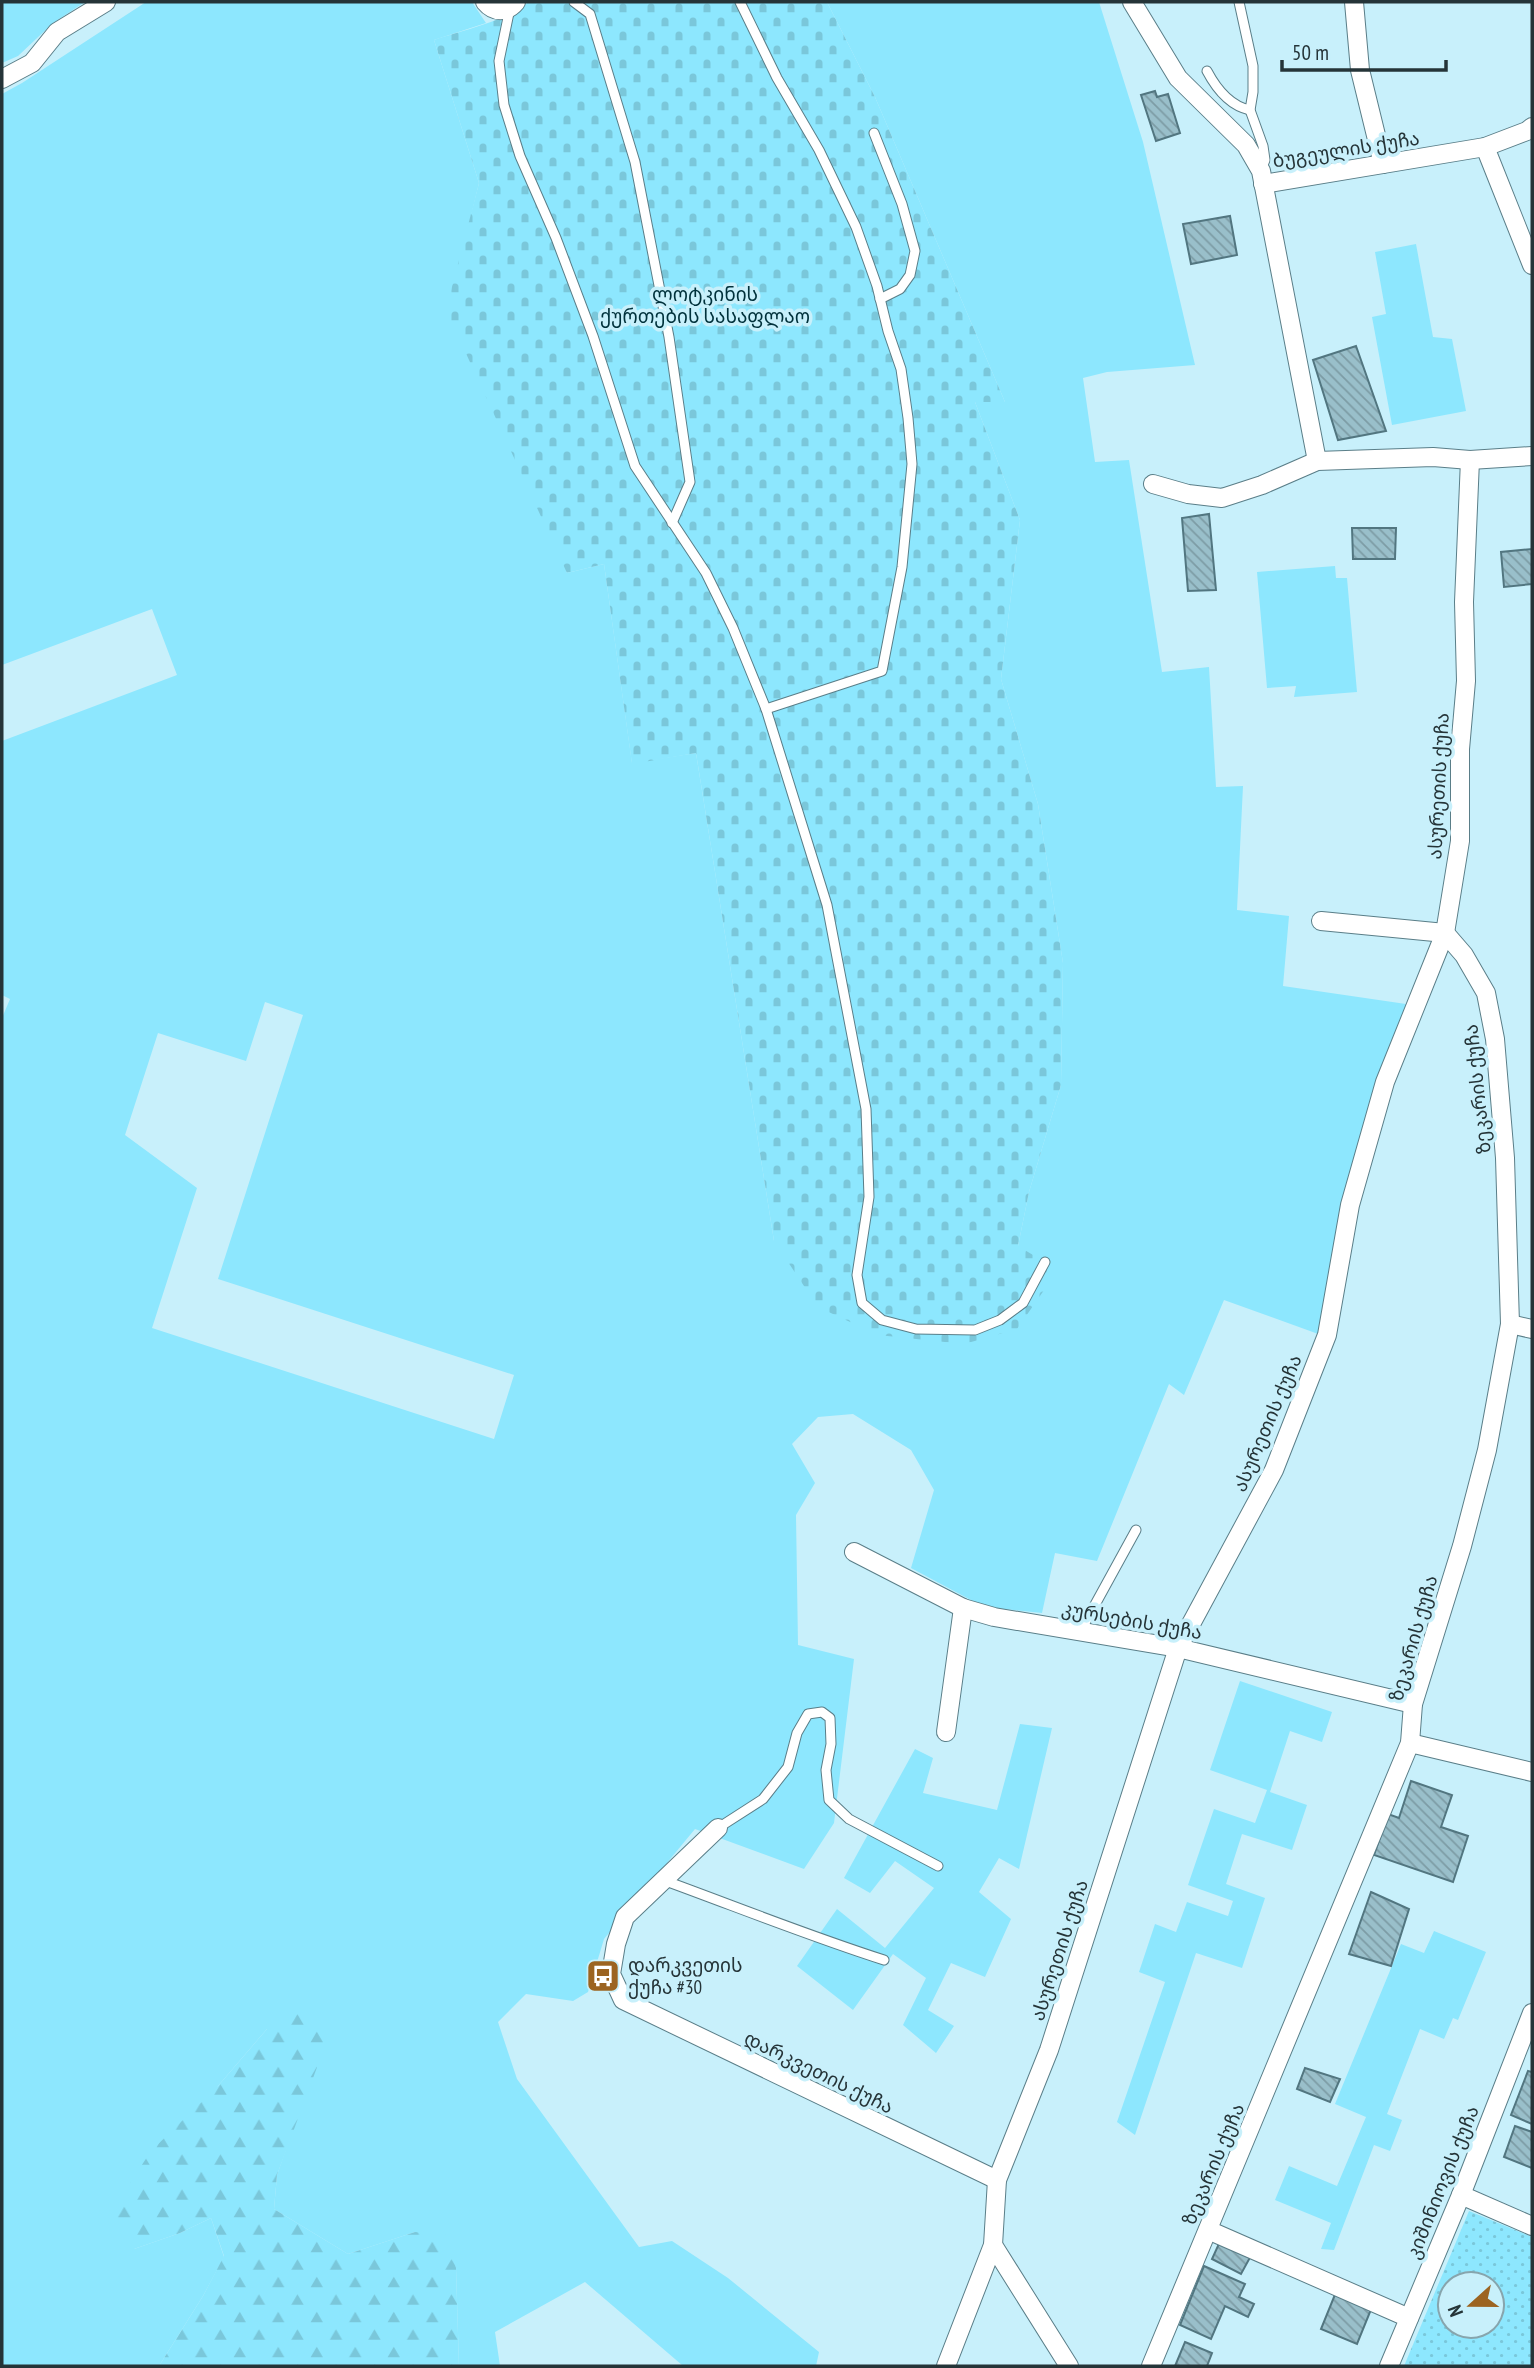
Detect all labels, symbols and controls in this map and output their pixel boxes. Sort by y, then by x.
scale bar [1282,28,1446,72]
text: 50 m [1292,39,1329,66]
street label: ბუგეულის ქუჩა [1271,126,1421,173]
park label: ლოტკინის ქურთების სასაფლაო [600,282,810,329]
street label: ასურეთის ქუჩა [1422,712,1454,860]
street label: ზეკარის ქუჩა [1458,1023,1496,1155]
street label: ასურეთის ქუჩა [1227,1351,1307,1495]
street label: ზეკარის ქუჩა [1384,1572,1442,1704]
street label: კურსების ქუჩა [1060,1596,1204,1644]
street label: ასურეთის ქუჩა [1025,1876,1093,2024]
place label: დარკვეთის ქუჩა #30 [628,1953,743,1999]
bus stop icon: დარკვეთის ქუჩა #30 [584,1957,622,1995]
street label: დარკვეთის ქუჩა [740,2026,897,2119]
street label: ზეკარის ქუჩა [1177,2099,1249,2229]
street label: კიშინიოვის ქუჩა [1400,2102,1484,2262]
north arrow [1436,2270,1506,2340]
text: N [1442,2302,1468,2320]

